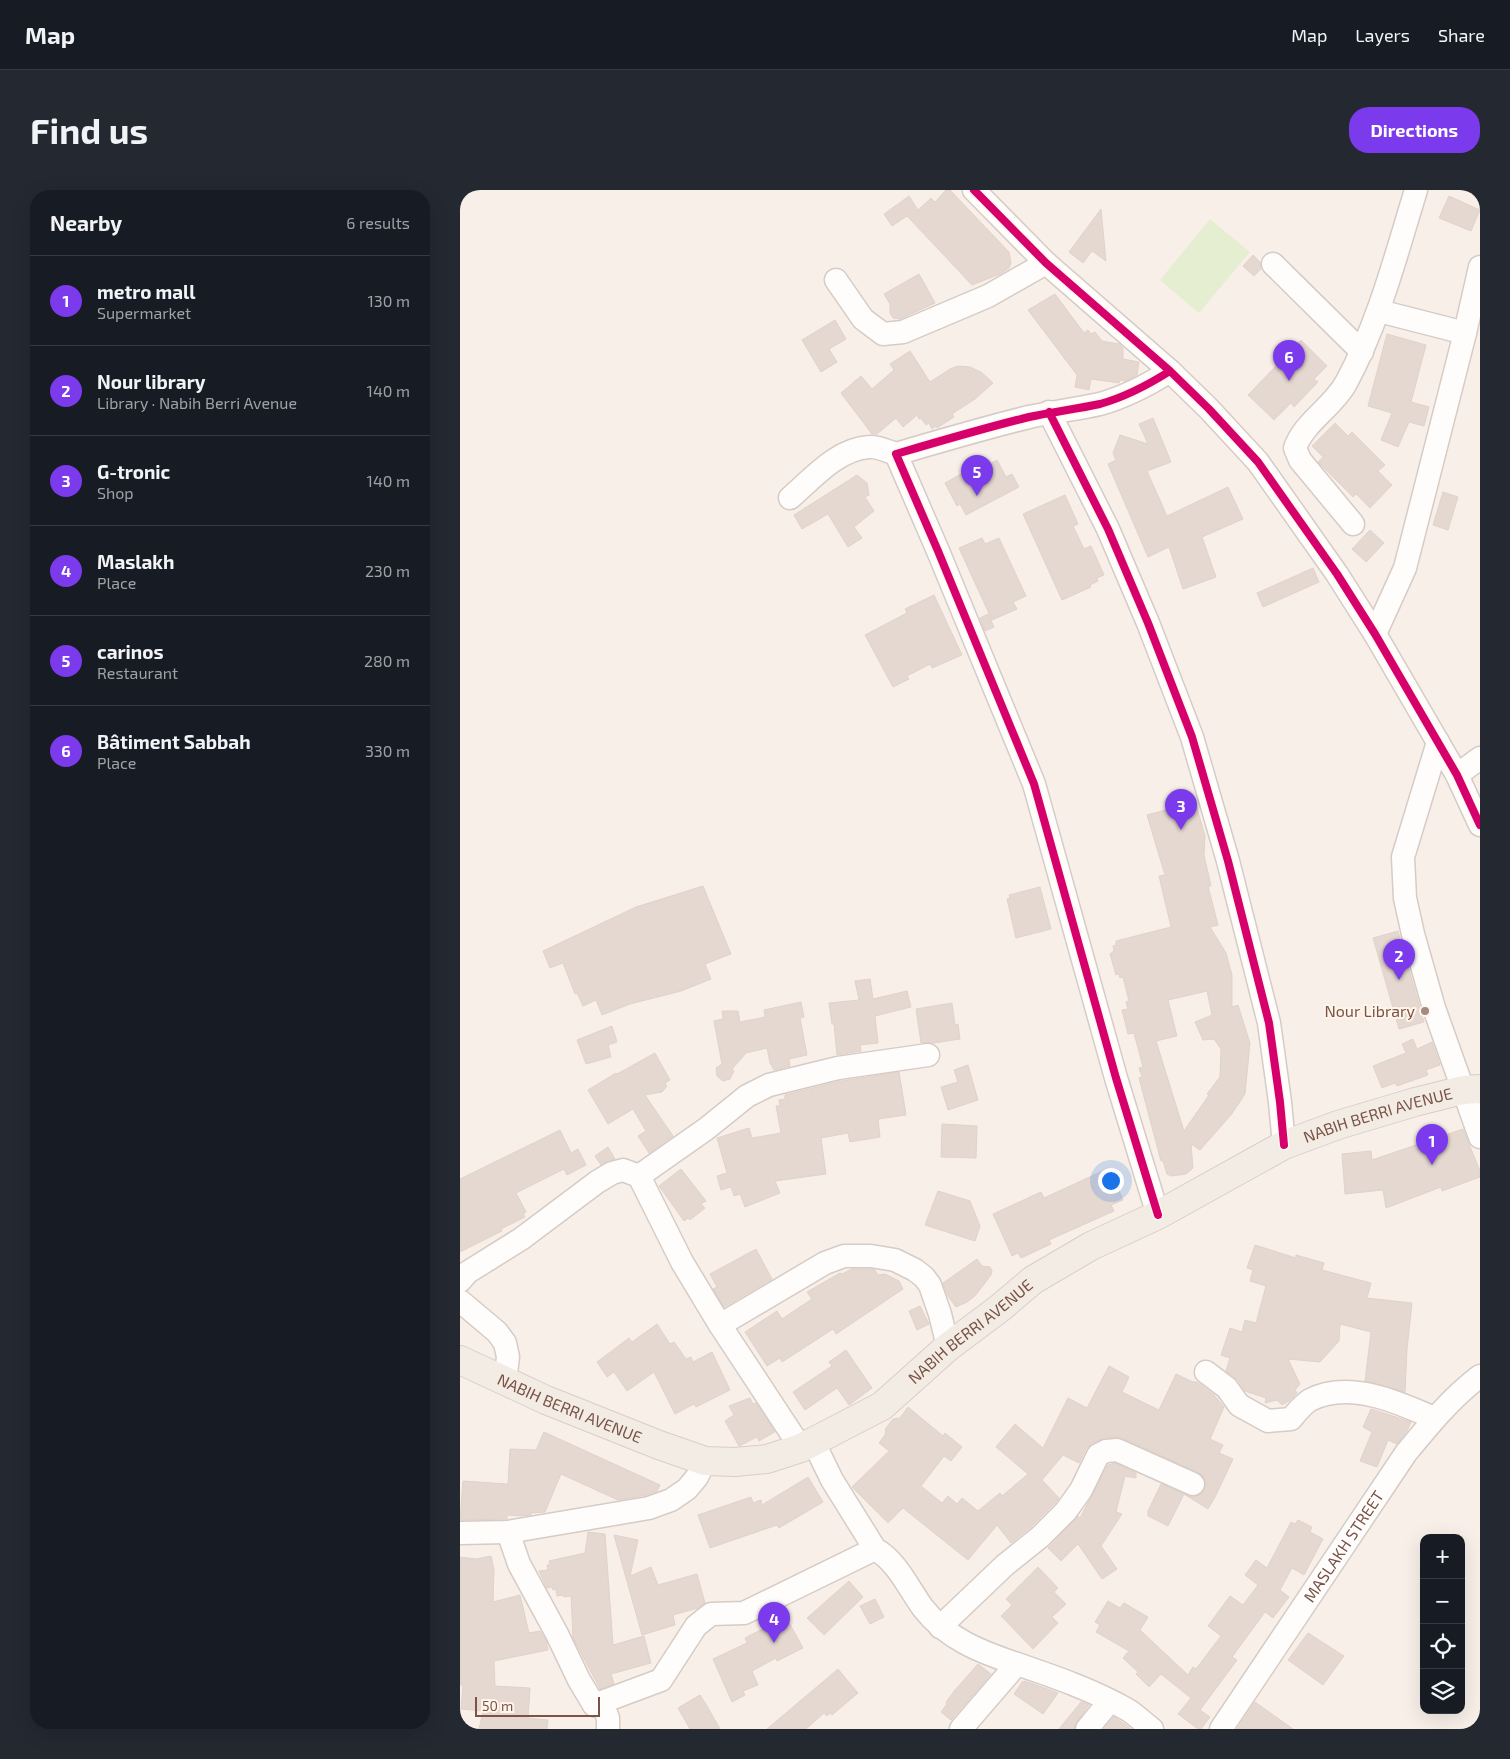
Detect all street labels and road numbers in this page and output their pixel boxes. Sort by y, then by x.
street label: NABIH BERRI AVENUE [1301,1083,1454,1146]
street label: NABIH BERRI AVENUE [904,1275,1036,1387]
street label: NABIH BERRI AVENUE [495,1369,645,1446]
street label: MASLAKH STREET [1299,1487,1387,1605]

